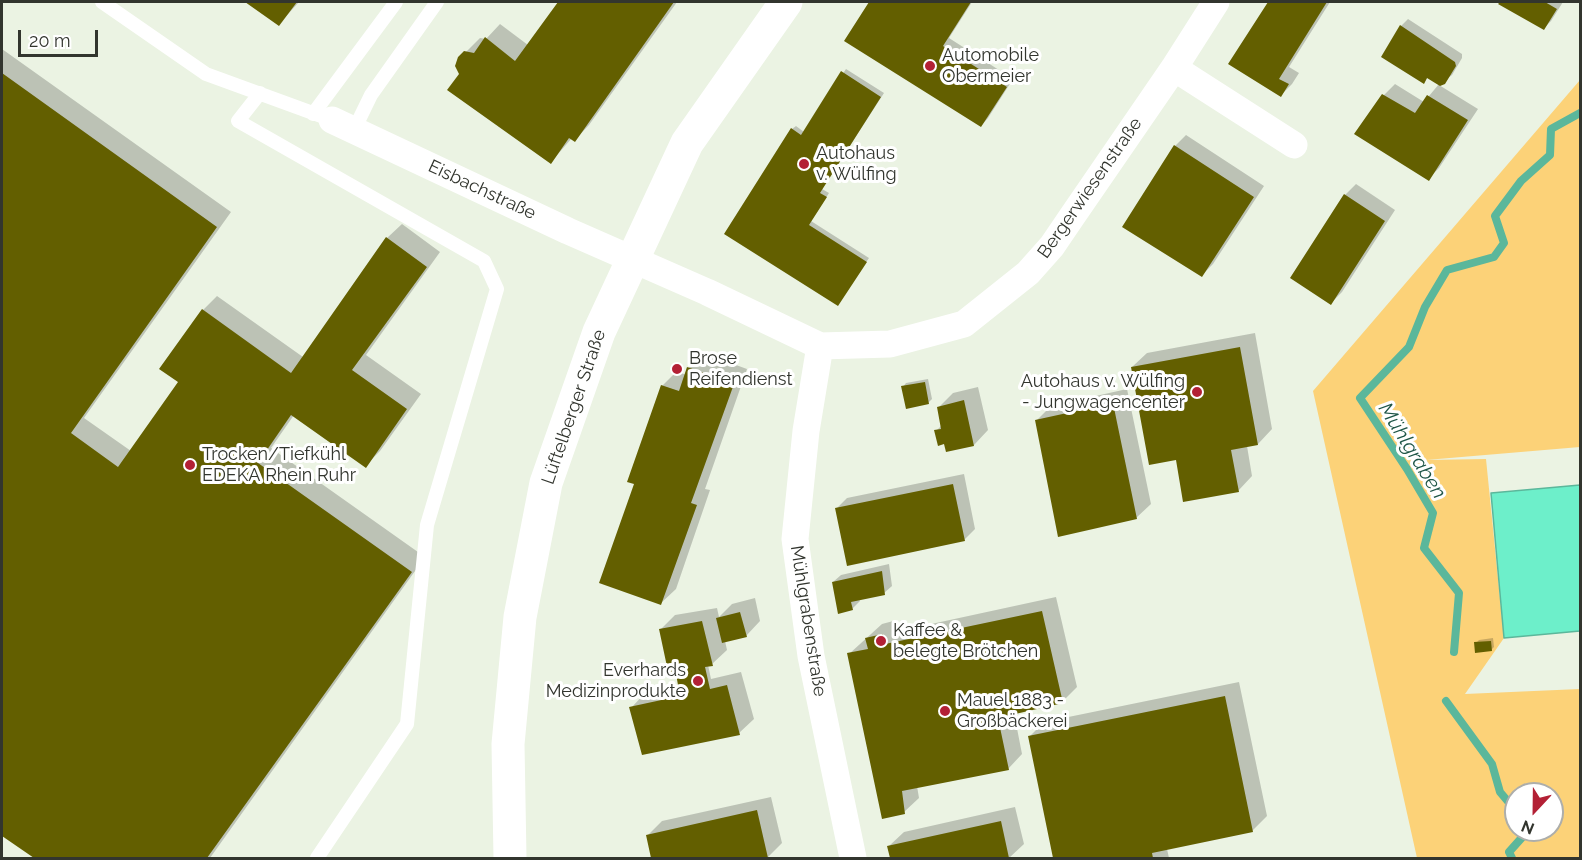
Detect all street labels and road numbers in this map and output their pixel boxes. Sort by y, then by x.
street label: Bergerwiesenstraße [1033,113,1147,263]
street label: Eisbachstraße [425,156,539,224]
street label: Lüftelberger Straße [537,327,611,487]
street label: Mühlgrabenstraße [785,544,831,698]

